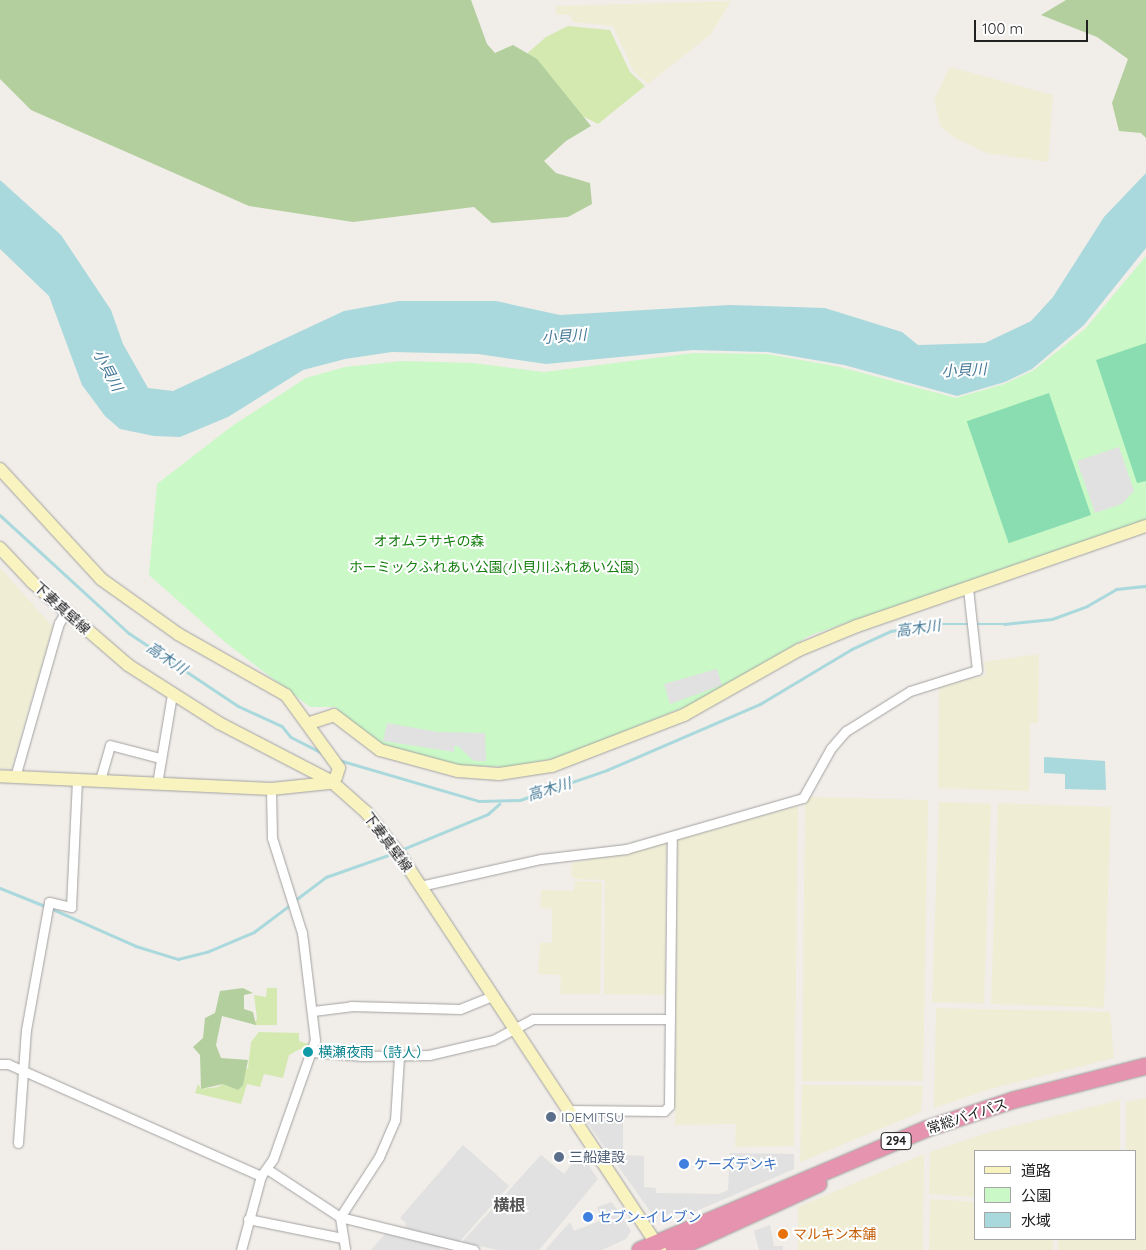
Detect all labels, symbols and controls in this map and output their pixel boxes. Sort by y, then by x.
scale bar [976,10,1090,42]
text: 100 m [982,19,1023,38]
water label: 小貝川 [541,325,587,347]
water label: 小貝川 [89,346,127,394]
water label: 小貝川 [941,360,987,380]
park label: オオムラサキの森 [373,533,485,549]
park label: ホーミックふれあい公園(小貝川ふれあい公園) [349,559,639,575]
street label: 下妻真壁線 [30,578,94,638]
water label: 高木川 [894,616,942,640]
water label: 高木川 [143,638,191,678]
water label: 高木川 [525,774,573,804]
street label: 下妻真壁線 [360,809,416,875]
place label: 横瀬夜雨（詩人） [318,1044,430,1060]
marker: 横瀬夜雨（詩人） [302,1046,314,1058]
street label: 常総バイパス [924,1095,1010,1137]
place label: IDEMITSU [561,1109,624,1125]
marker: IDEMITSU [545,1111,557,1123]
road number: 294 [880,1132,912,1150]
place label: 三船建設 [569,1149,625,1165]
legend [974,1150,1136,1240]
marker: 三船建設 [553,1151,565,1163]
place label: ケーズデンキ [694,1156,778,1172]
marker: ケーズデンキ [678,1158,690,1170]
text: 道路 [1021,1161,1051,1180]
text: 公園 [1021,1186,1051,1205]
district label: 横根 [493,1195,525,1215]
place label: セブン-イレブン [598,1209,701,1225]
marker: セブン-イレブン [582,1211,594,1223]
text: 水域 [1021,1211,1051,1230]
place label: マルキン本舗 [793,1226,877,1242]
marker: マルキン本舗 [777,1228,789,1240]

